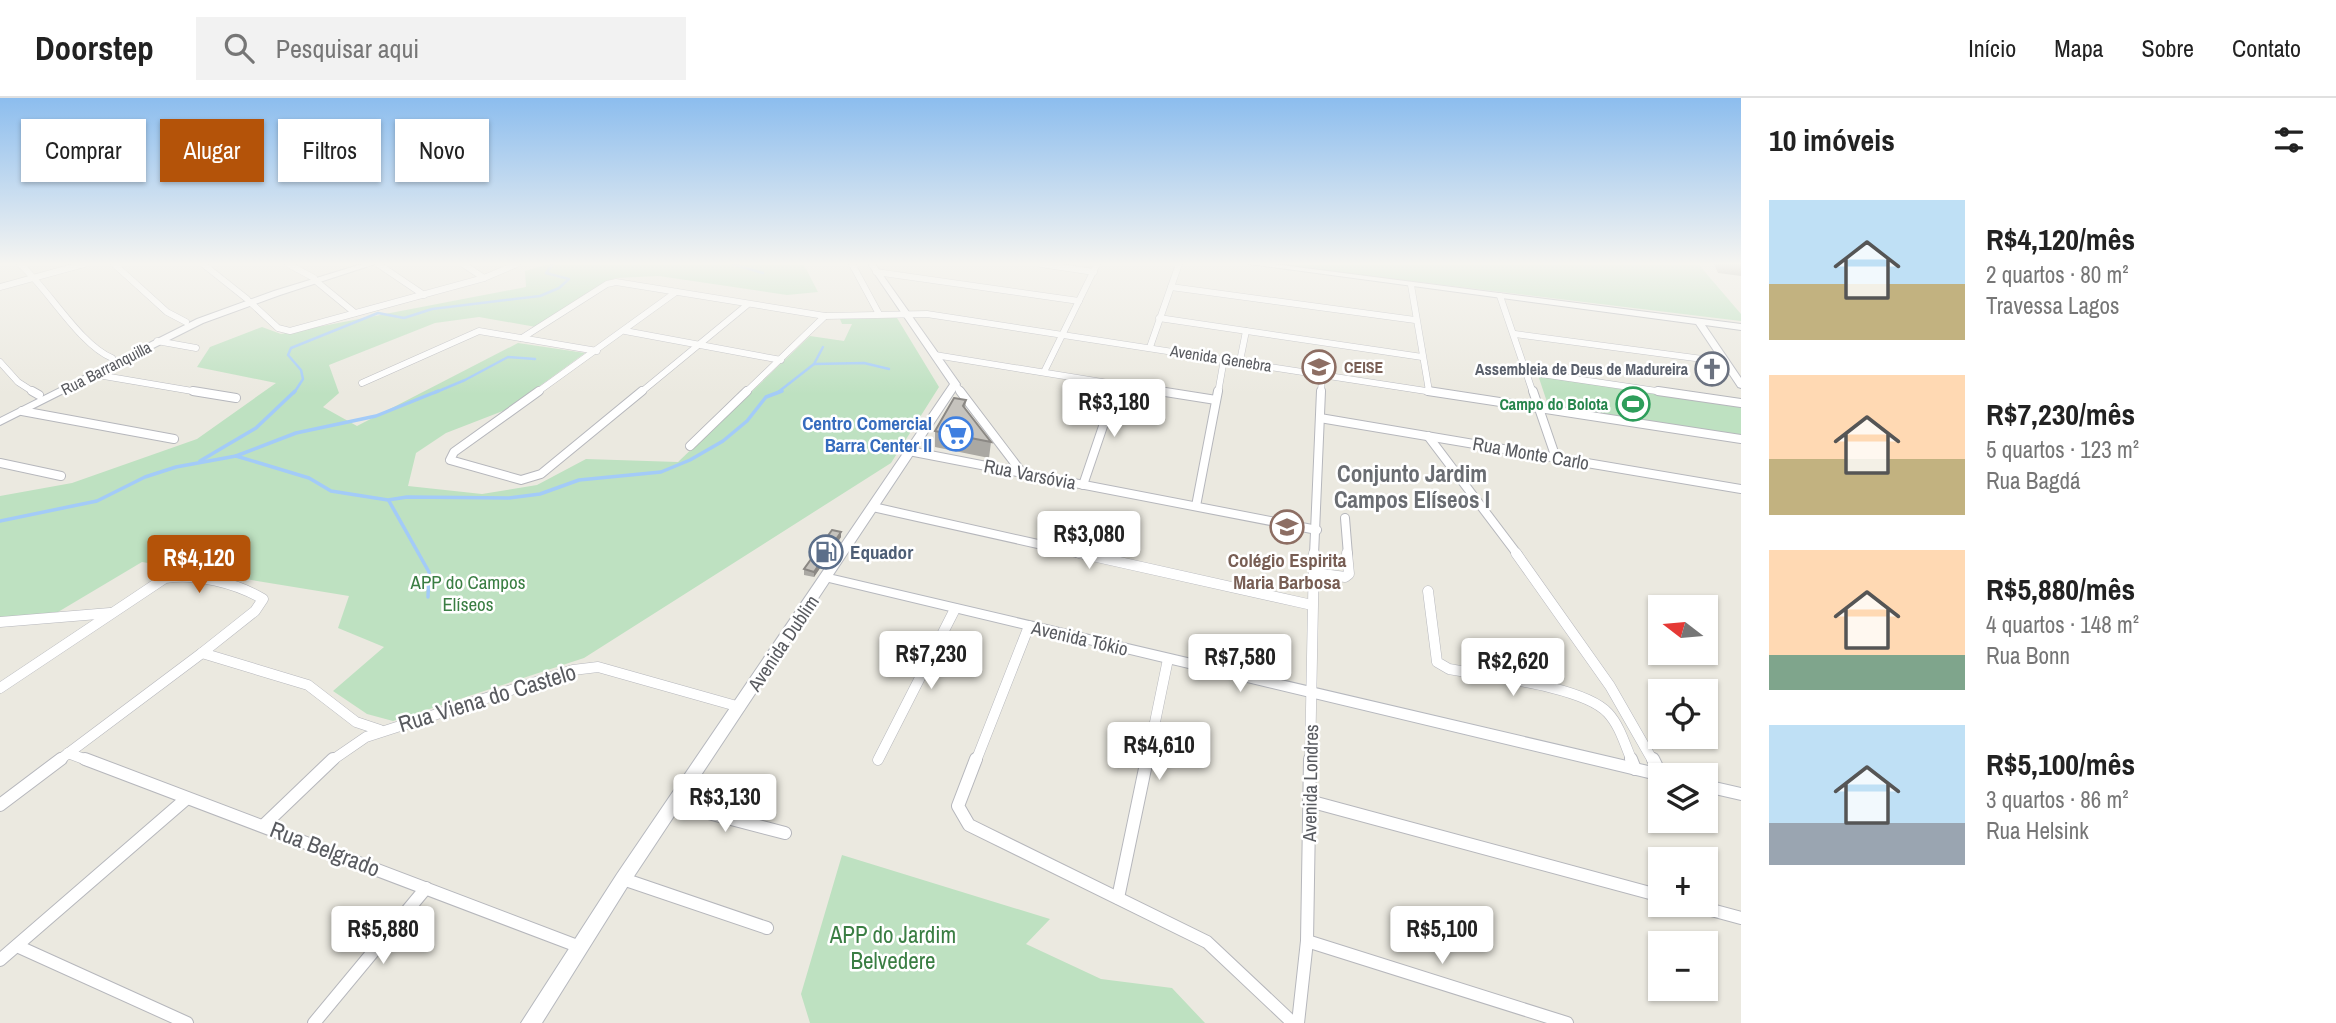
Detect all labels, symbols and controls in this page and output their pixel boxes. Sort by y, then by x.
search box [196,17,686,80]
text: Doorstep [35,26,154,70]
icon: search [220,29,258,67]
text: Pesquisar aqui [276,31,419,66]
text: Início [1968,32,2016,64]
text: Mapa [2054,32,2104,64]
text: Sobre [2142,32,2194,64]
text: Contato [2232,32,2301,64]
chip: Comprar [21,119,146,182]
chip: Alugar [160,119,264,182]
chip: Filtros [278,119,381,182]
chip: Novo [395,119,489,182]
text: 10 imóveis [1769,120,1895,160]
icon: filters [2270,121,2308,159]
text: R$4,120/mês [1986,219,2135,259]
icon: home [1825,228,1909,312]
text: 2 quartos · 80 m² [1986,259,2129,290]
text: Travessa Lagos [1986,290,2120,321]
street label: Rua Barranquilla [57,336,155,400]
street label: Avenida Genebra [1168,339,1274,377]
school or university icon: CEISE [1300,348,1338,386]
church icon: Assembleia de Deus de Madureira [1693,350,1731,388]
place label: CEISE [1344,356,1384,378]
place label: Assembleia de Deus de Madureira [1475,358,1689,380]
pin: R$3,180 [1049,380,1179,439]
sports icon: Campo do Bolota [1614,385,1652,423]
text: R$3,180 [1078,386,1150,417]
place label: Campo do Bolota [1499,393,1609,415]
text: R$7,230/mês [1986,394,2135,434]
icon: home [1825,403,1909,487]
place label: Centro Comercial Barra Center II [802,410,932,458]
supermarket icon: Centro Comercial Barra Center II [937,415,975,453]
street label: Rua Monte Carlo [1471,430,1591,476]
text: 5 quartos · 123 m² [1986,434,2139,465]
street label: Rua Varsóvia [982,452,1079,496]
district label: Conjunto Jardim Campos Elíseos I [1334,458,1490,515]
text: Rua Bagdá [1986,465,2080,496]
school or university icon: Colégio Espirita Maria Barbosa [1268,508,1306,546]
pin: R$3,080 [1024,512,1154,571]
text: R$3,080 [1053,518,1125,549]
fuel station icon: Equador [807,533,845,571]
pin: R$4,120 [134,536,264,595]
place label: Equador [850,539,913,565]
text: R$4,120 [163,542,235,573]
place label: Colégio Espirita Maria Barbosa [1228,547,1347,595]
park label: APP do Campos Elíseos [410,569,526,617]
text: R$5,880/mês [1986,569,2135,609]
icon: home [1825,578,1909,662]
street label: Avenida Dublim [741,590,825,697]
north arrow [1648,595,1718,665]
map controls [1648,595,1718,1001]
text: 4 quartos · 148 m² [1986,609,2139,640]
street label: Avenida Tókio [1028,614,1131,662]
pin: R$7,230 [866,632,996,691]
pin: R$7,580 [1175,634,1305,694]
text: R$7,230 [895,638,967,669]
pin: R$2,620 [1448,638,1578,698]
text: Rua Bonn [1986,640,2070,671]
text: R$7,580 [1204,641,1276,672]
text: R$2,620 [1477,645,1549,676]
street label: Rua Viena do Castelo [394,656,579,739]
button: locate [1648,679,1718,749]
pin: R$4,610 [1094,722,1224,782]
street label: Avenida Londres [1296,724,1324,843]
text: R$4,610 [1123,729,1195,760]
text: R$5,100/mês [1986,744,2135,784]
icon: home [1825,753,1909,837]
button: layers [1648,763,1718,833]
pin: R$3,130 [660,774,790,834]
text: R$3,130 [689,781,761,812]
text: 3 quartos · 86 m² [1986,784,2129,815]
street label: Rua Belgrado [266,813,385,884]
text: Rua Helsink [1986,815,2089,846]
button: + [1648,847,1718,917]
pin: R$5,880 [318,906,448,966]
pin: R$5,100 [1377,906,1507,966]
text: R$5,880 [347,913,419,944]
text: R$5,100 [1406,913,1478,944]
park label: APP do Jardim Belvedere [829,919,956,976]
button: − [1648,931,1718,1001]

